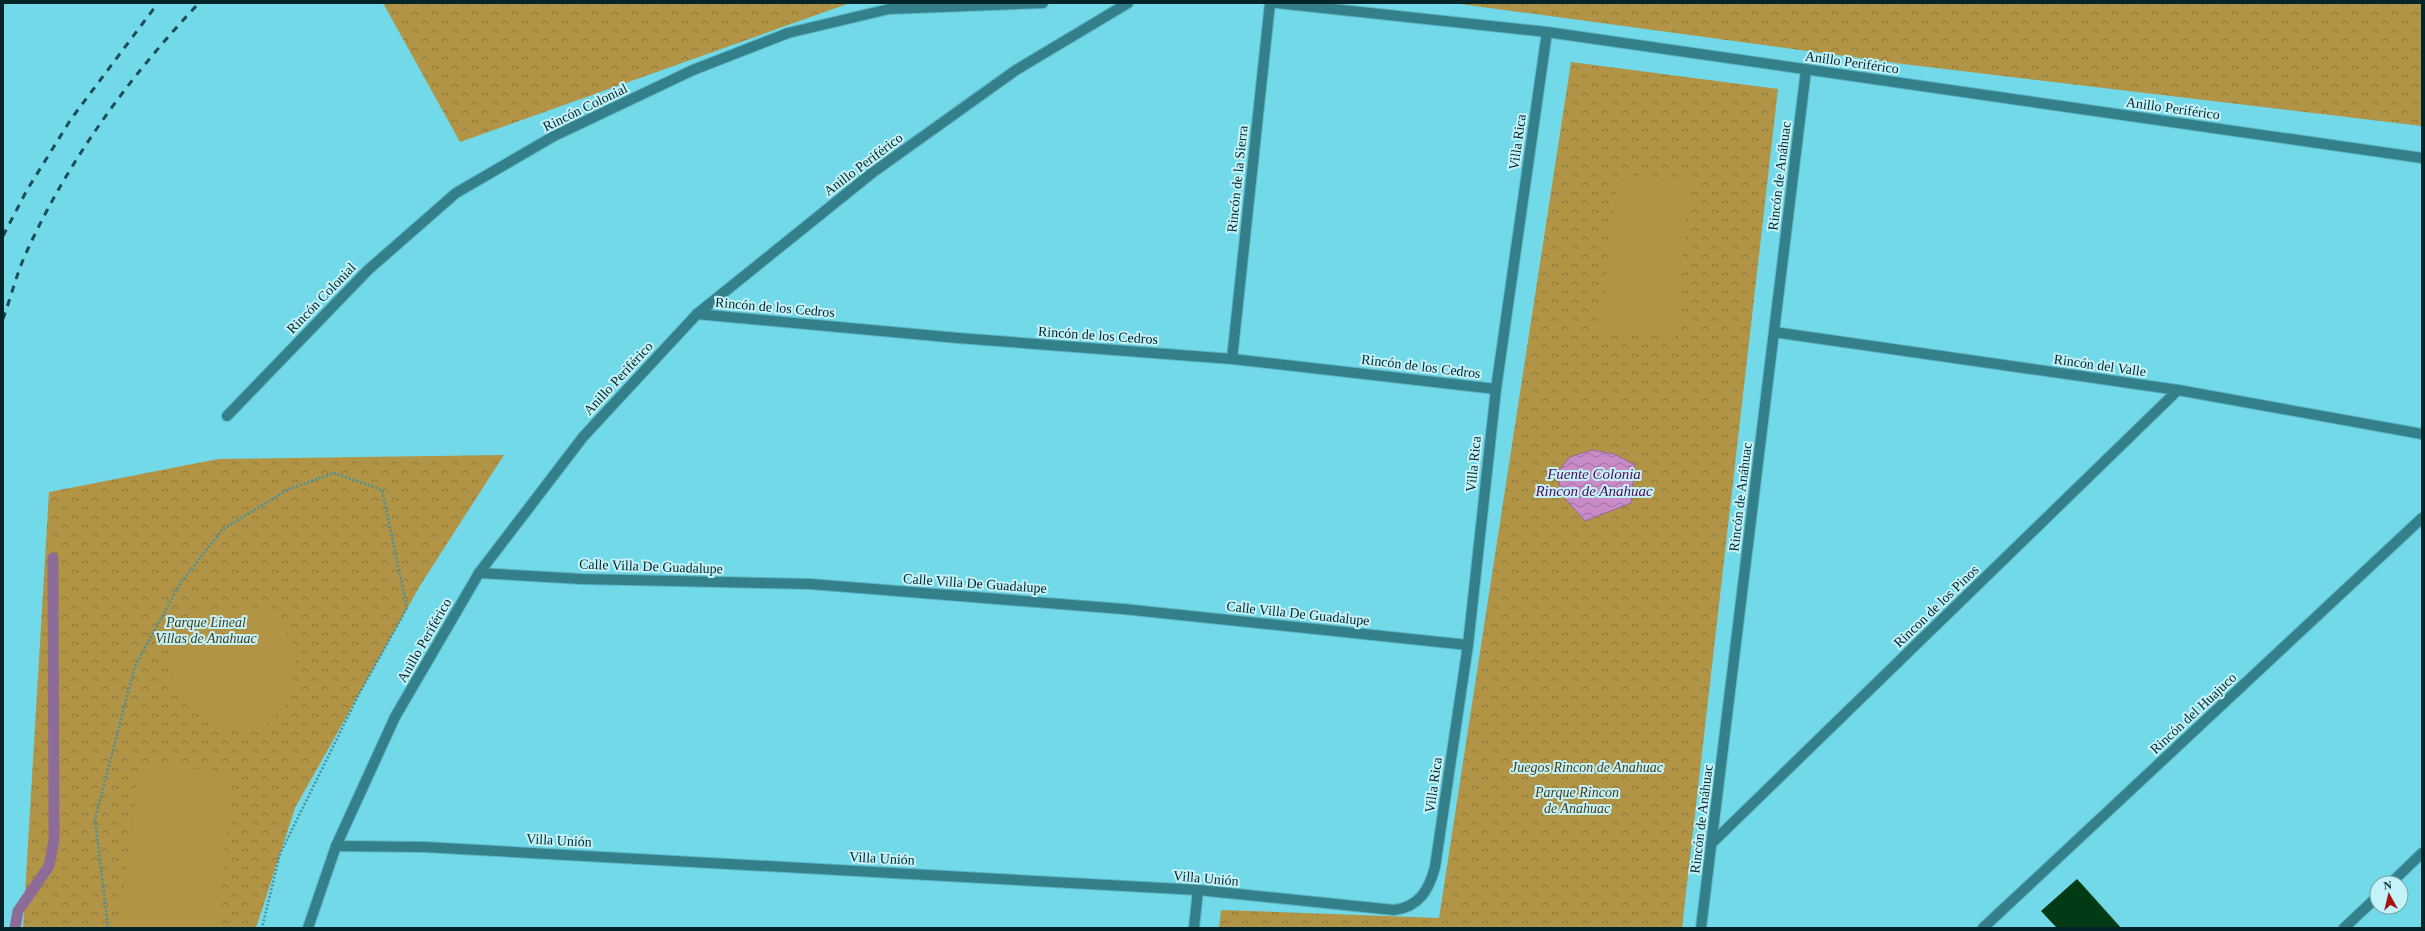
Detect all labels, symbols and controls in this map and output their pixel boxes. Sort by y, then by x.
street label: Anillo Periférico [1804,48,1900,76]
street label: Rincón Colonial [541,80,630,134]
street label: Anillo Periférico [2125,94,2221,122]
street label: Villa Rica [1506,112,1529,171]
street label: Rincón de Anáhuac [1765,121,1794,231]
street label: Rincón de la Sierra [1224,124,1251,233]
street label: Anillo Periférico [821,130,906,199]
street label: Rincón Colonial [284,260,359,337]
street label: Rincón de los Cedros [714,295,835,320]
street label: Rincón de los Cedros [1038,324,1158,347]
street label: Anillo Periférico [581,339,656,418]
street label: Rincón de los Cedros [1360,352,1481,381]
street label: Rincón del Valle [2053,352,2147,379]
street label: Villa Rica [1463,434,1484,493]
street label: Rincón de Anáhuac [1726,442,1755,552]
water label: Fuente Colonia Rincon de Anahuac [1534,466,1653,499]
street label: Calle Villa De Guadalupe [579,556,723,577]
street label: Rincon de los Pinos [1891,562,1982,651]
street label: Calle Villa De Guadalupe [903,571,1047,596]
street label: Anillo Periférico [394,596,455,685]
street label: Calle Villa De Guadalupe [1226,599,1370,628]
park label: Parque Lineal Villas de Anahuac [155,615,257,646]
street label: Rincón del Huajuco [2147,670,2239,757]
street label: Villa Rica [1422,755,1445,814]
park label: Juegos Rincon de Anahuac [1511,760,1664,775]
street label: Rincón de Anáhuac [1687,764,1716,874]
park label: Parque Rincon de Anahuac [1534,785,1619,816]
street label: Villa Unión [526,831,592,850]
street label: Villa Unión [849,849,915,868]
street label: Villa Unión [1173,868,1239,889]
north arrow [2369,875,2409,915]
text: N [2383,879,2392,892]

